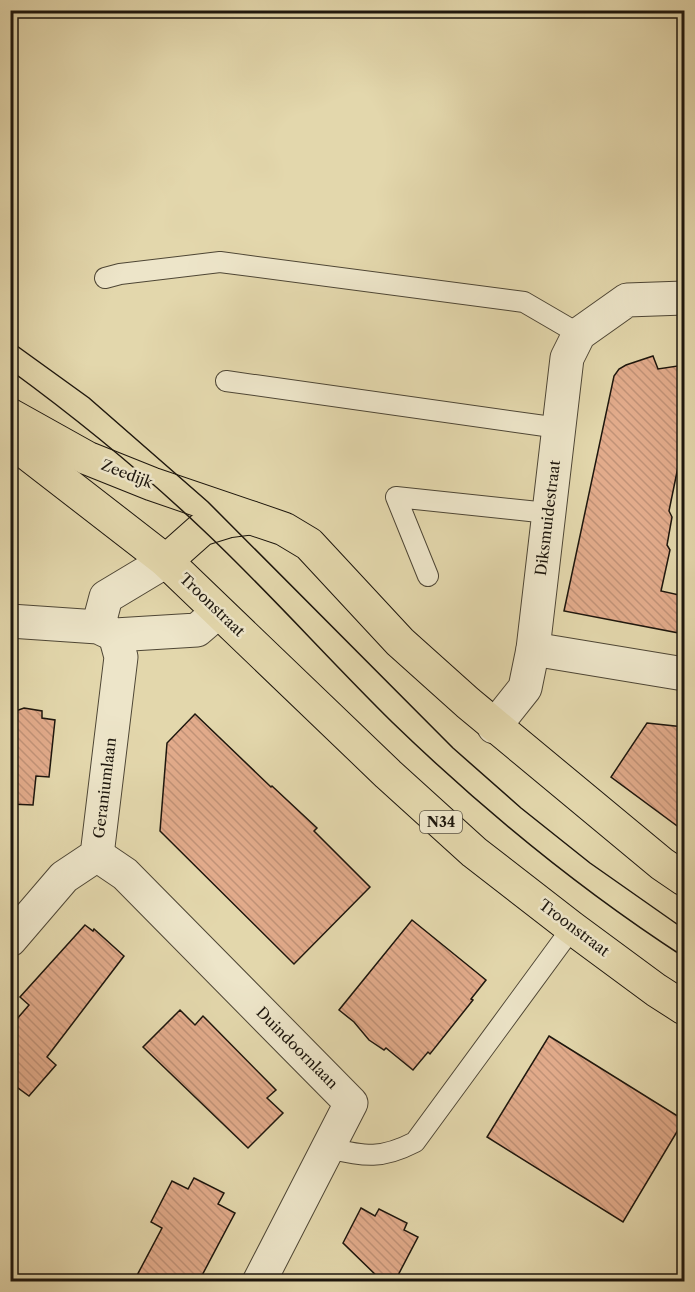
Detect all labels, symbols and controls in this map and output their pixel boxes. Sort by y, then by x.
street label: Zeedijk [99,455,157,492]
street label: Diksmuidestraat [531,458,564,577]
street label: Troonstraat [176,569,249,641]
street label: Geraniumlaan [89,736,120,839]
road number: N34 [420,811,462,833]
street label: Troonstraat [535,895,614,961]
street label: Duindoornlaan [252,1003,343,1093]

